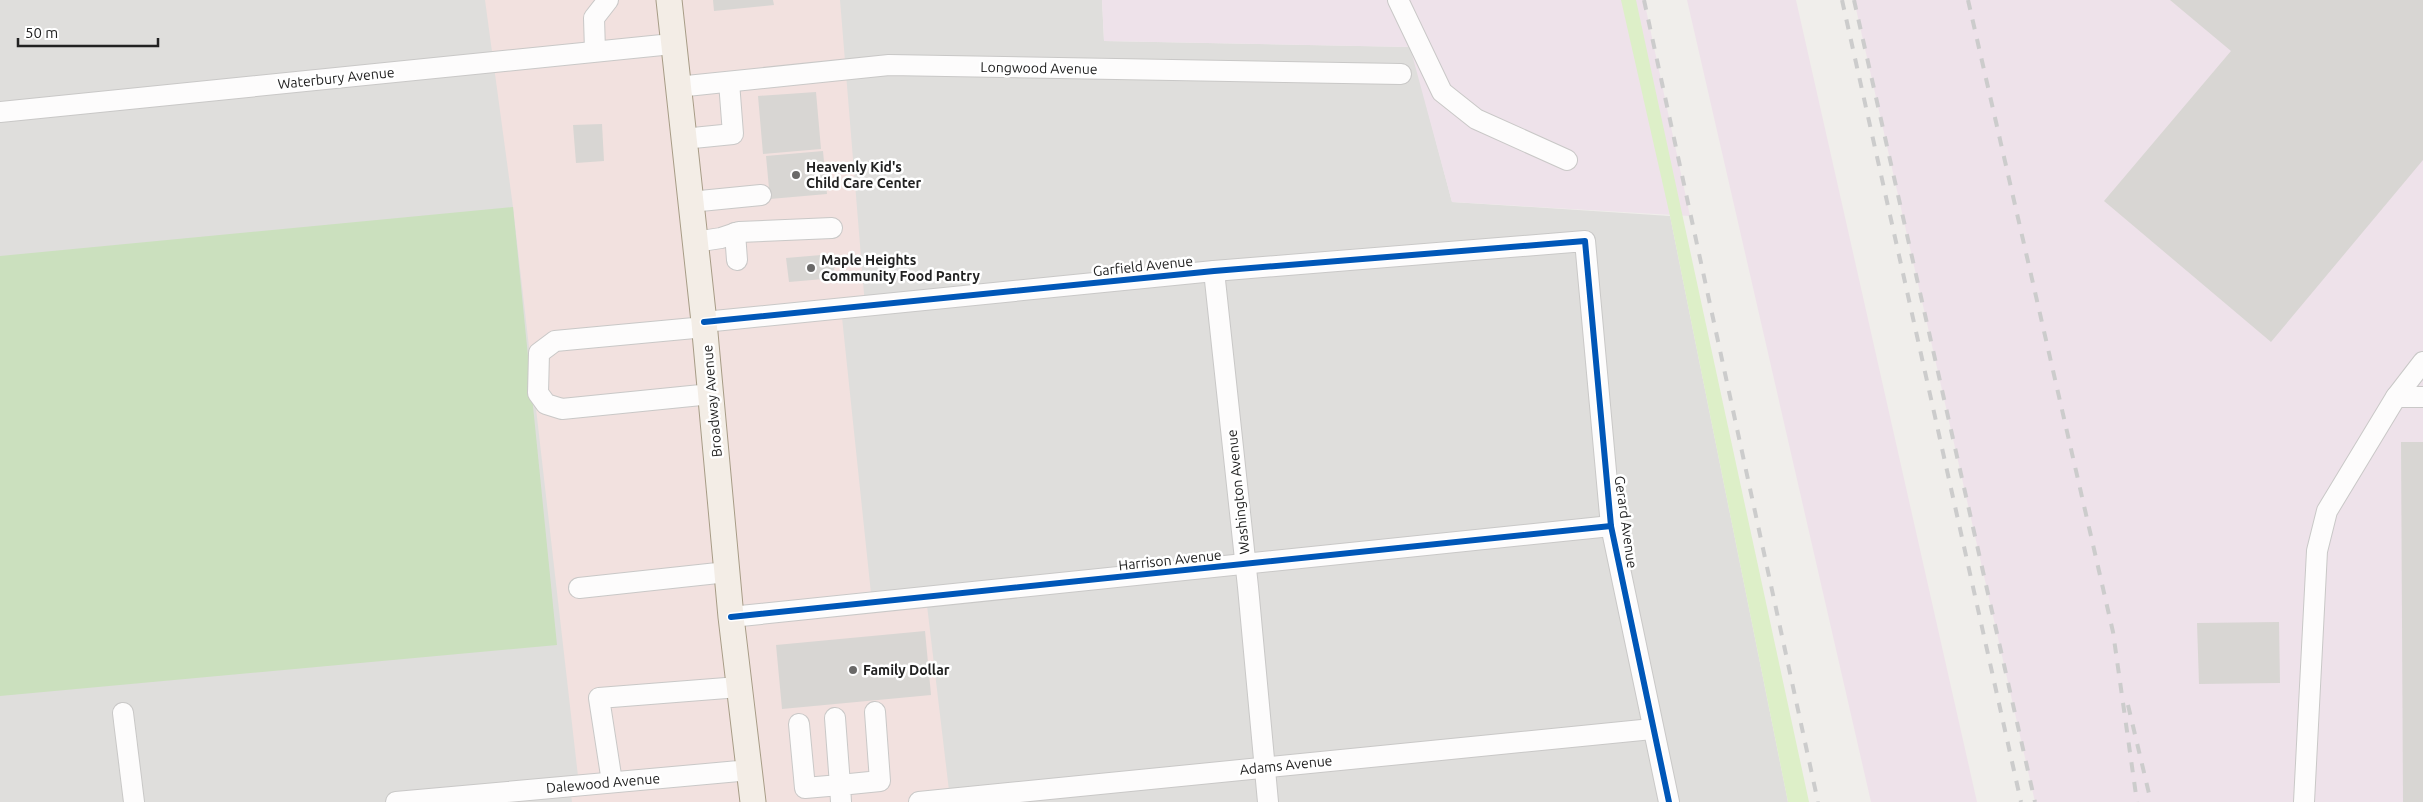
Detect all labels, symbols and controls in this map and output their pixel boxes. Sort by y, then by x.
scale bar [18,15,158,47]
text: 50 m [25,24,58,41]
street label: Longwood Avenue [980,59,1098,77]
street label: Waterbury Avenue [277,64,395,92]
place label: Heavenly Kid's Child Care Center [806,159,922,191]
marker: Heavenly Kid's Child Care Center [790,169,802,181]
place label: Maple Heights Community Food Pantry [821,252,980,284]
street label: Garfield Avenue [1092,253,1194,279]
marker: Maple Heights Community Food Pantry [805,262,817,274]
street label: Broadway Avenue [699,344,725,458]
street label: Washington Avenue [1223,429,1253,555]
street label: Gerard Avenue [1612,475,1640,569]
street label: Harrison Avenue [1118,547,1222,573]
place label: Family Dollar [863,662,950,678]
marker: Family Dollar [847,664,859,676]
street label: Adams Avenue [1239,752,1333,778]
street label: Dalewood Avenue [545,770,661,796]

